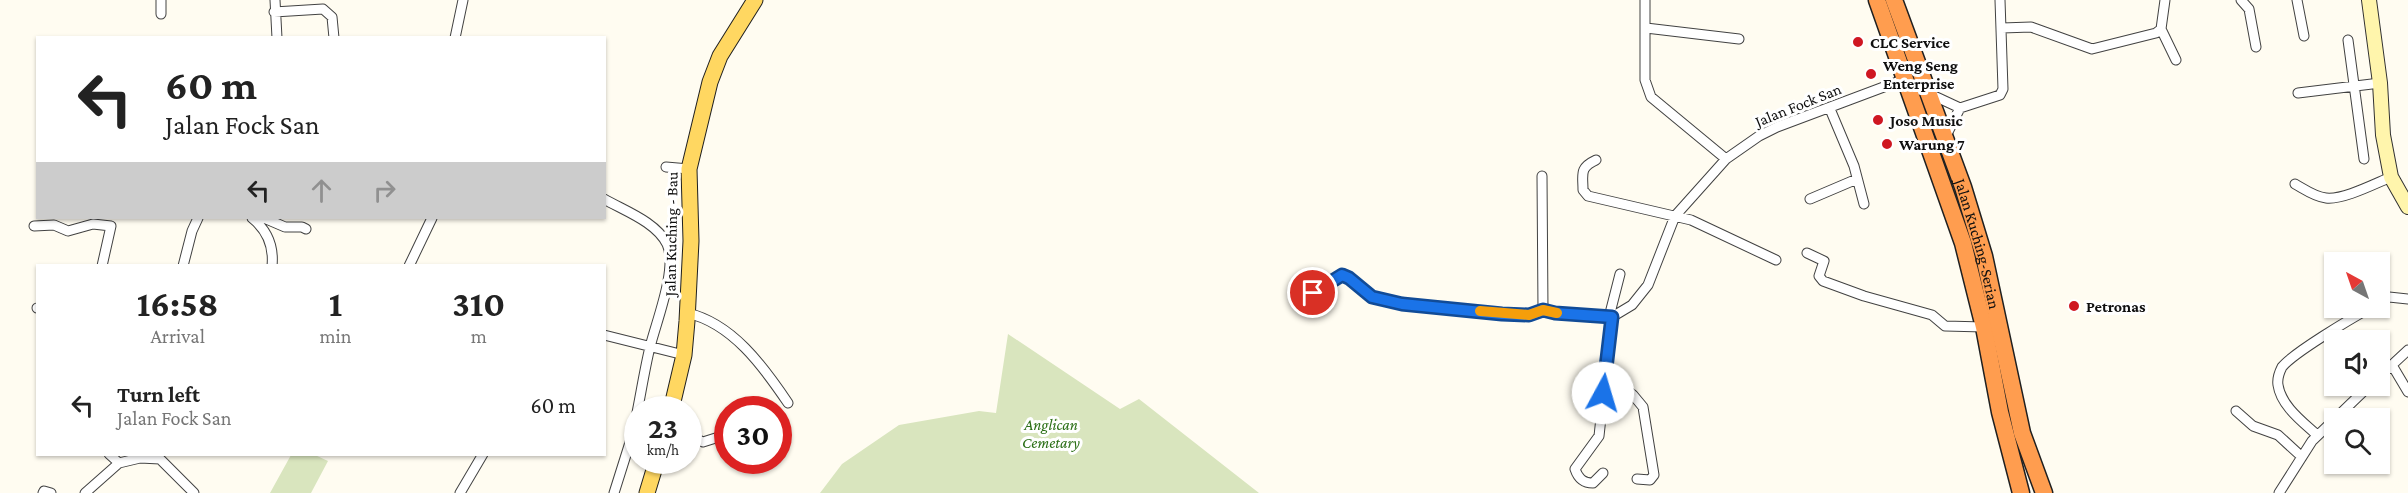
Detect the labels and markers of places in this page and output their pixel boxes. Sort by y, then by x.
place label: CLC Service [1870,34,1951,51]
marker: CLC Service [1851,35,1865,49]
place label: Weng Seng Enterprise [1882,57,1958,92]
marker: Weng Seng Enterprise [1864,67,1878,81]
place label: Joso Music [1888,112,1963,129]
marker: Joso Music [1871,113,1885,127]
place label: Warung 7 [1898,136,1965,153]
marker: Warung 7 [1880,137,1894,151]
pin [1287,267,1338,318]
place label: Petronas [2086,298,2146,315]
marker: Petronas [2067,299,2081,313]

